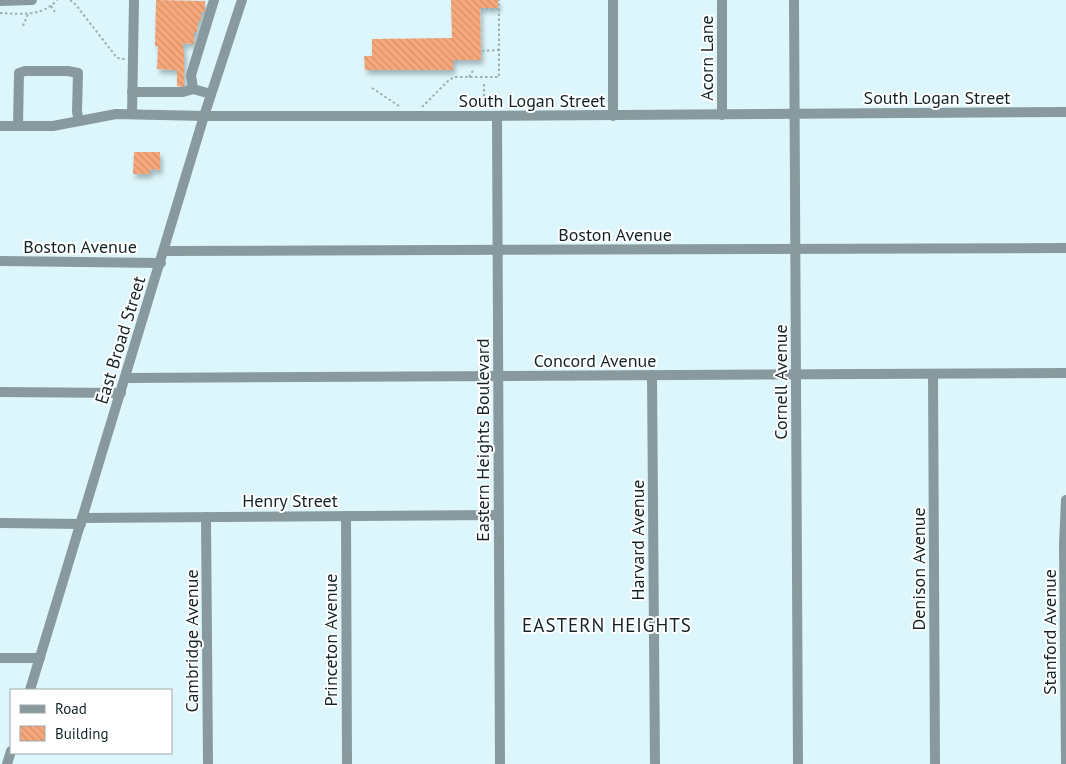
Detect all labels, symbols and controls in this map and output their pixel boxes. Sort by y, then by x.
street label: Acorn Lane [695,15,718,101]
street label: South Logan Street [864,86,1010,109]
street label: South Logan Street [459,89,605,112]
street label: Boston Avenue [558,223,672,246]
street label: Boston Avenue [23,235,137,258]
street label: East Broad Street [90,273,150,407]
street label: Cornell Avenue [769,324,792,440]
street label: Eastern Heights Boulevard [471,338,494,542]
street label: Concord Avenue [534,349,656,372]
street label: Harvard Avenue [626,480,649,601]
street label: Henry Street [242,489,338,512]
street label: Denison Avenue [907,507,930,631]
street label: Cambridge Avenue [180,569,203,713]
street label: Stanford Avenue [1038,569,1061,695]
street label: Princeton Avenue [319,574,342,706]
district label: EASTERN HEIGHTS [522,613,692,637]
legend [10,689,172,754]
text: Road [55,699,87,718]
text: Building [55,724,109,743]

